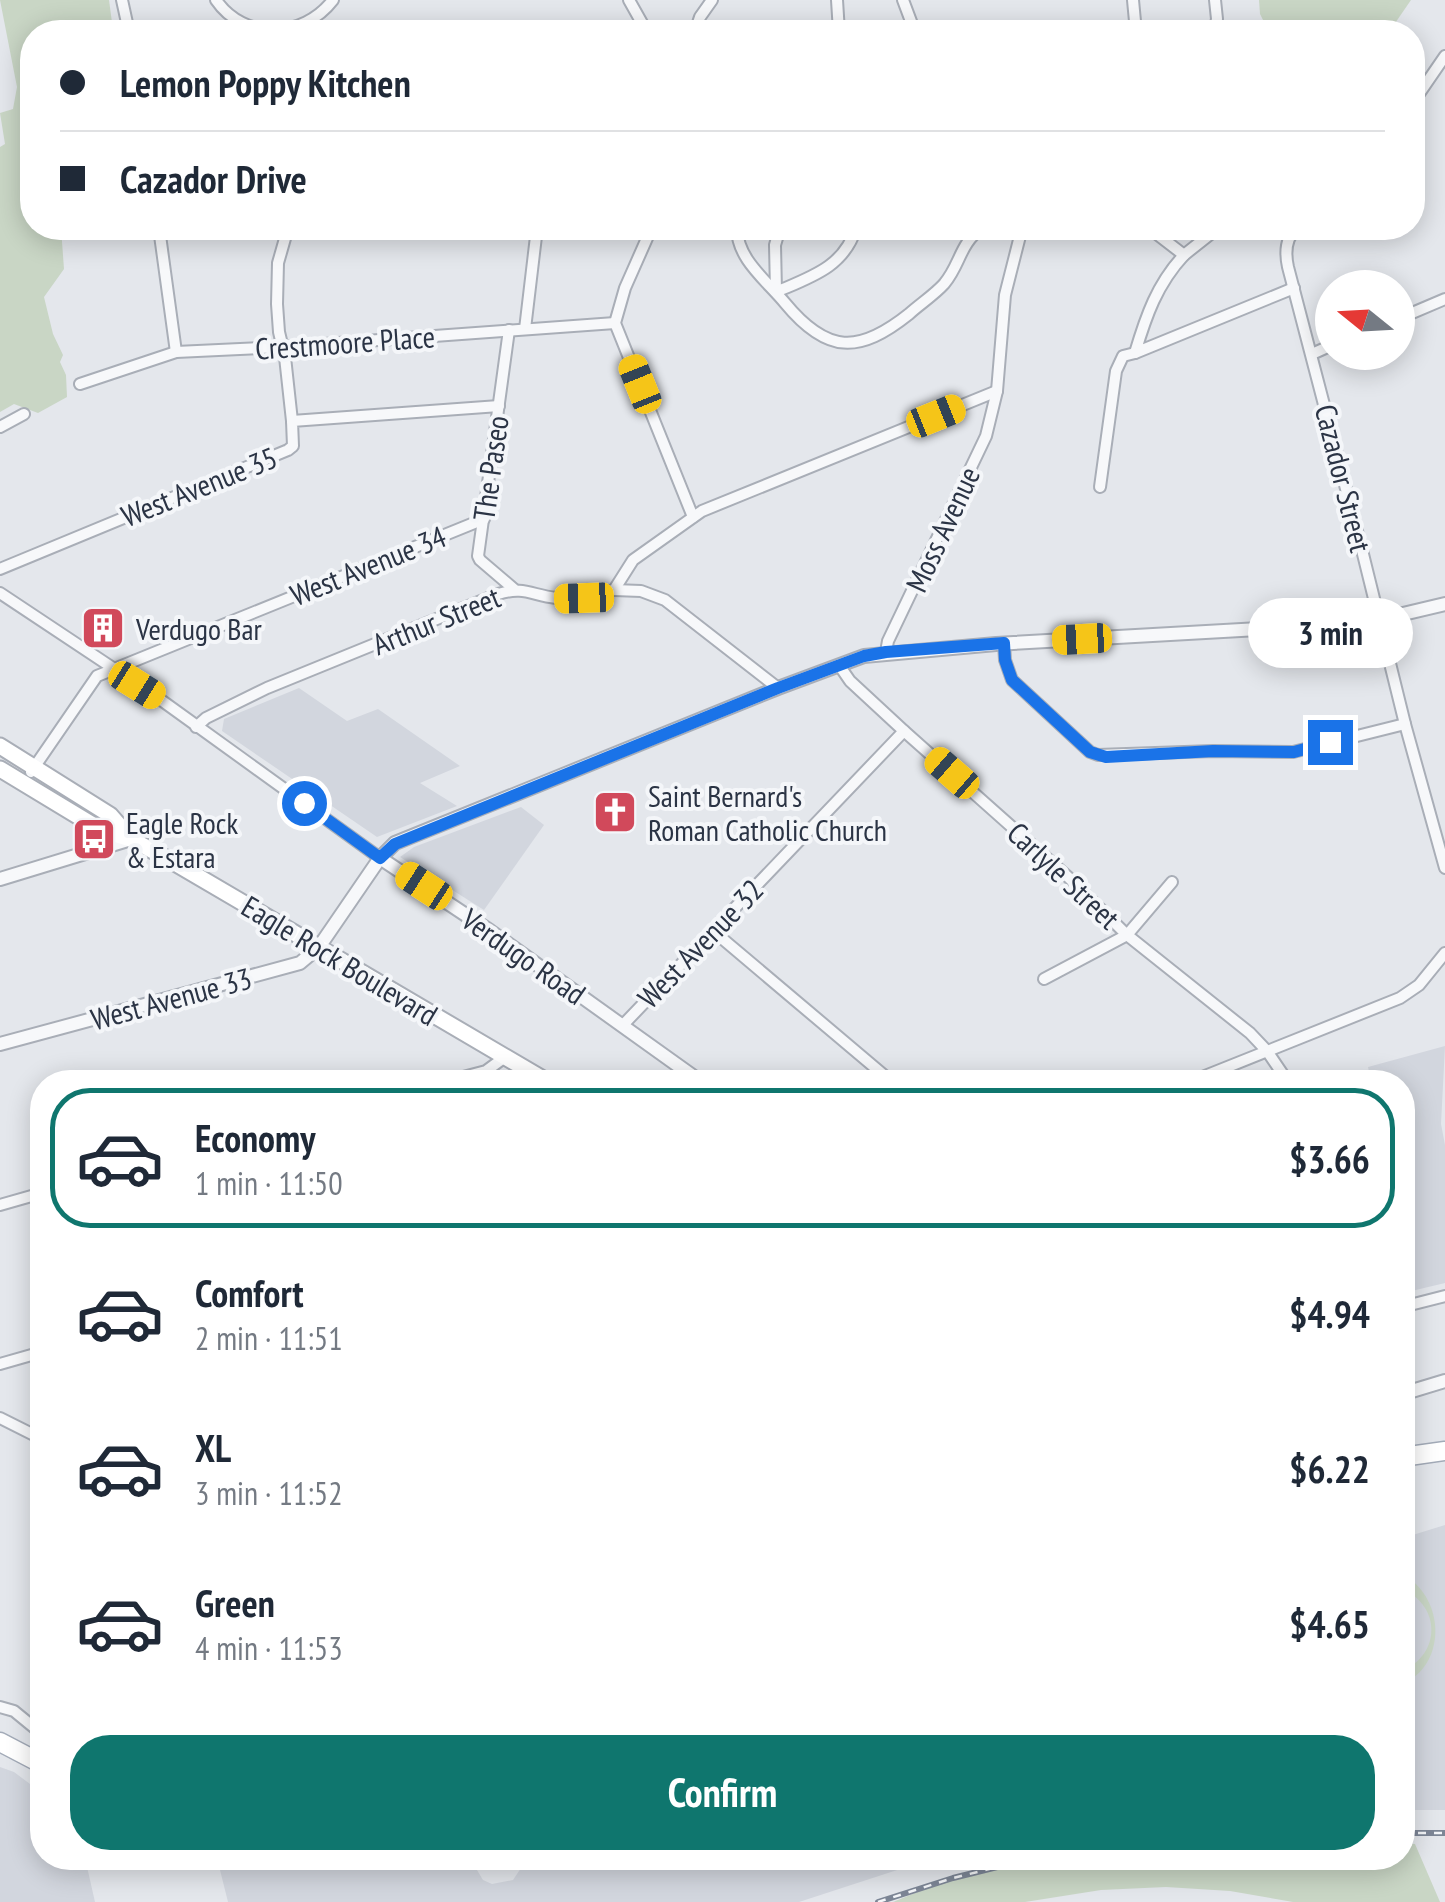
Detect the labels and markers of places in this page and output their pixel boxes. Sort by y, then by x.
building icon: Verdugo Bar [80,605,126,651]
place label: Verdugo Bar [135,609,262,648]
place label: Saint Bernard's Roman Catholic Church [648,776,887,849]
church icon: Saint Bernard's Roman Catholic Church [592,789,638,835]
place label: Eagle Rock & Estara [126,803,238,876]
bus stop icon: Eagle Rock & Estara [71,816,117,862]

